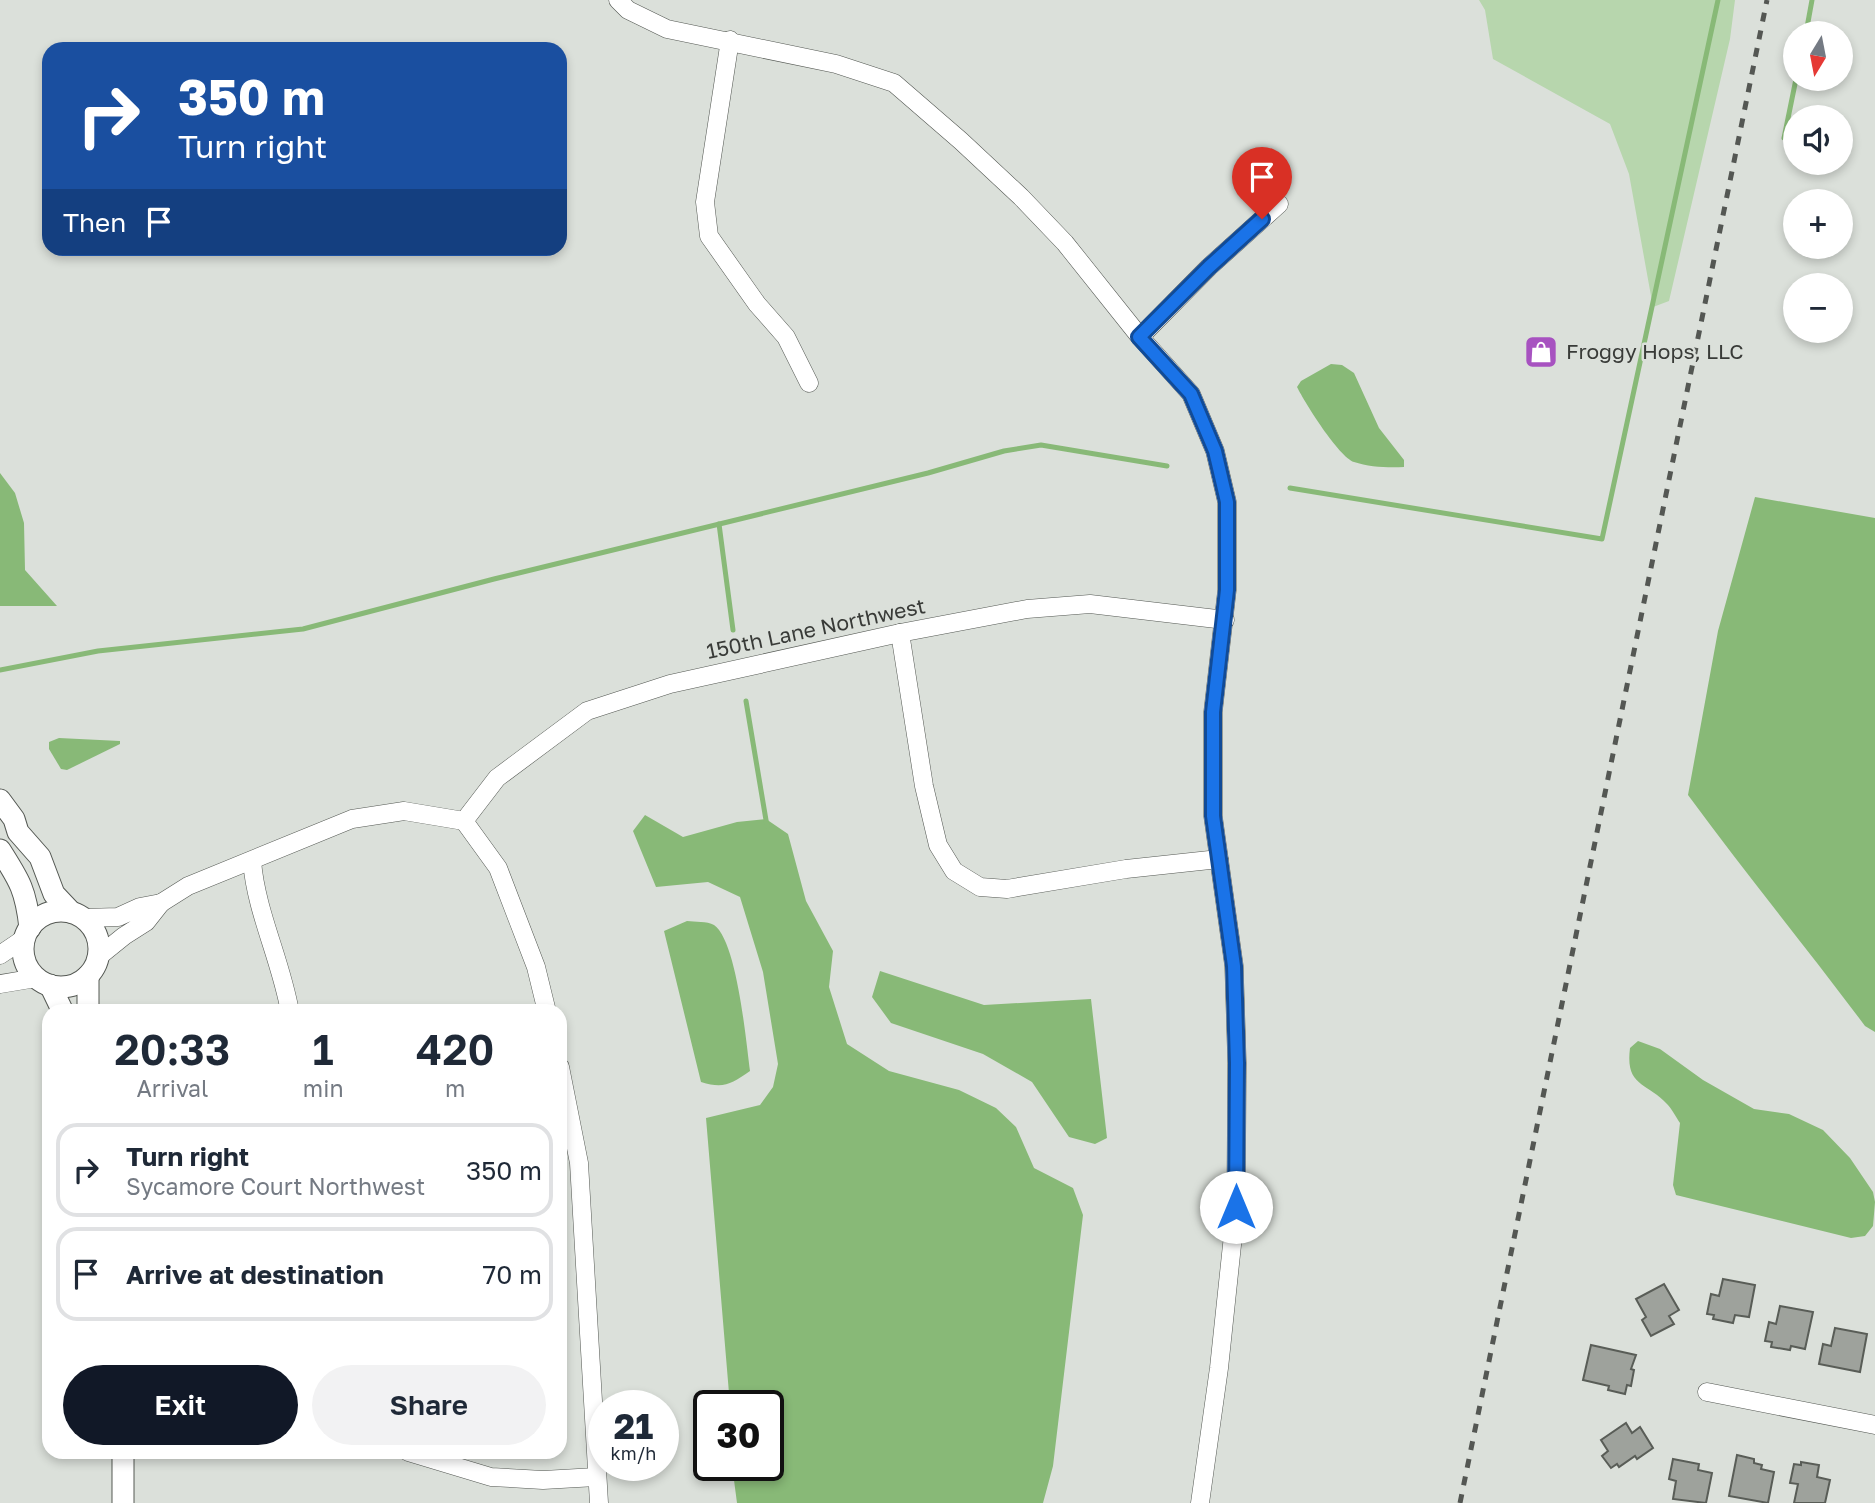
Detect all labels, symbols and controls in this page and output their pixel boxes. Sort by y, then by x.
north arrow [1783,21,1853,91]
map controls [1783,21,1853,343]
text: 350 m [178,67,325,126]
icon: right [63,70,154,161]
button: sound [1783,105,1853,175]
text: Turn right [178,127,327,165]
pin [1232,147,1292,219]
icon: arrive [1243,158,1281,196]
button: + [1783,189,1853,259]
icon: arrive [140,203,178,241]
text: Then [63,207,126,238]
button: − [1783,273,1853,343]
shop icon: Froggy Hops, LLC [1522,333,1560,371]
place label: Froggy Hops, LLC [1566,338,1743,364]
street label: 150th Lane Northwest [704,592,928,664]
text: 20:33 [115,1024,230,1074]
text: 1 [313,1024,334,1074]
text: 420 [416,1024,494,1074]
text: Arrival [136,1074,208,1102]
text: min [303,1074,344,1102]
text: m [445,1074,465,1102]
text: Turn right [126,1141,249,1172]
icon: right [67,1151,105,1189]
text: 350 m [466,1155,542,1186]
position arrow [1199,1170,1273,1244]
text: Sycamore Court Northwest [126,1172,425,1200]
icon: arrive [67,1255,105,1293]
text: Arrive at destination [126,1259,384,1290]
text: 70 m [483,1259,542,1290]
button: Exit [63,1365,298,1445]
button: Share [312,1365,546,1445]
speed limit sign: 30 [693,1390,784,1481]
text: 21 [614,1405,653,1447]
text: km/h [611,1442,656,1464]

